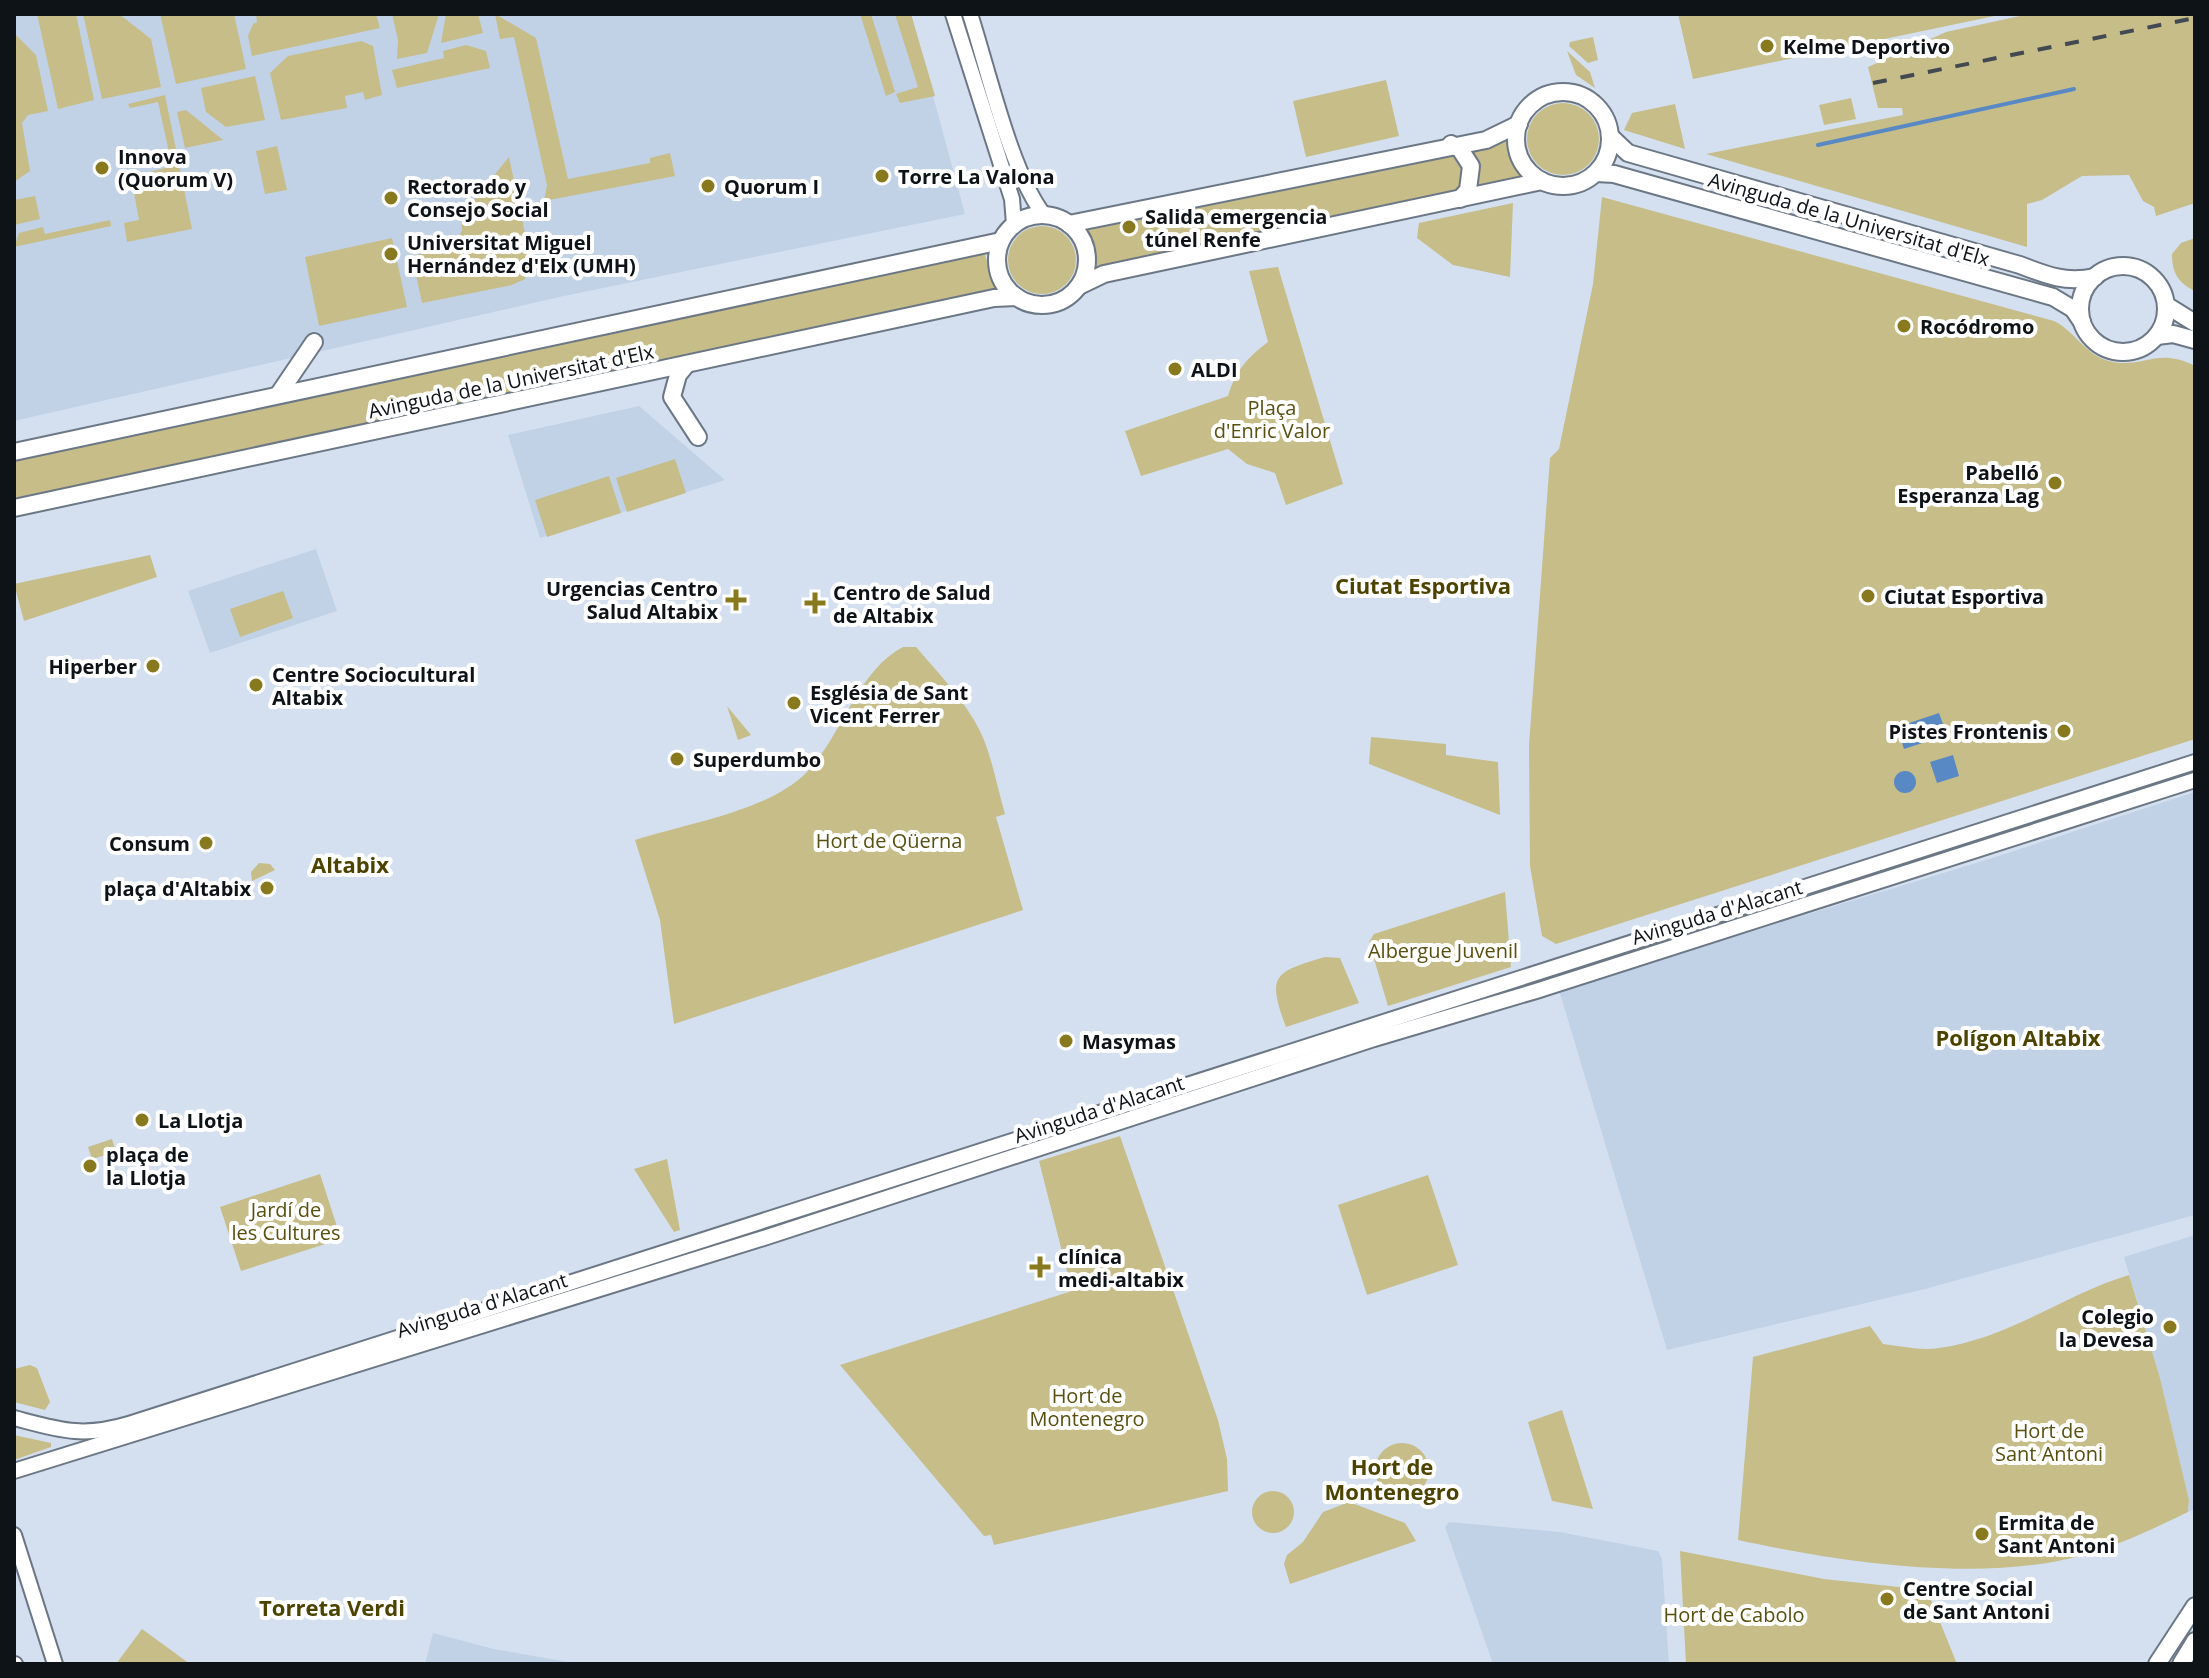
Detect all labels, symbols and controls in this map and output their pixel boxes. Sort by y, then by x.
place label: Kelme Deportivo [1783,33,1950,60]
marker: Kelme Deportivo [1758,37,1776,55]
place label: Innova (Quorum V) [118,143,233,193]
marker: Innova (Quorum V) [93,159,111,177]
place label: Torre La Valona [898,163,1055,190]
street label: Avinguda de la Universitat d'Elx [1705,166,1993,272]
marker: Torre La Valona [873,167,891,185]
place label: Rectorado y Consejo Social [407,173,549,223]
place label: Quorum I [724,173,819,200]
marker: Quorum I [699,177,717,195]
marker: Rectorado y Consejo Social [382,189,400,207]
place label: Salida emergencia túnel Renfe [1145,203,1327,253]
marker: Salida emergencia túnel Renfe [1120,218,1138,236]
place label: Universitat Miguel Hernández d'Elx (UMH) [407,229,636,279]
marker: Universitat Miguel Hernández d'Elx (UMH) [382,245,400,263]
place label: Rocódromo [1920,313,2034,340]
marker: Rocódromo [1895,317,1913,335]
street label: Avinguda de la Universitat d'Elx [366,337,657,424]
place label: ALDI [1191,356,1238,383]
marker: ALDI [1166,360,1184,378]
park label: Plaça d'Enric Valor [1214,394,1330,444]
place label: Pabelló Esperanza Lag [1897,459,2040,509]
marker: Pabelló Esperanza Lag [2046,474,2064,492]
district label: Ciutat Esportiva [1335,570,1511,600]
place label: Urgencias Centro Salud Altabix [546,575,718,625]
place label: Centro de Salud de Altabix [833,579,991,629]
place label: Ciutat Esportiva [1884,583,2044,610]
marker: Ciutat Esportiva [1859,587,1877,605]
marker: Urgencias Centro Salud Altabix [725,589,747,611]
marker: Centro de Salud de Altabix [804,592,826,614]
place label: Hiperber [48,653,137,680]
marker: Hiperber [144,657,162,675]
place label: Centre Sociocultural Altabix [272,661,475,711]
marker: Centre Sociocultural Altabix [247,676,265,694]
place label: Església de Sant Vicent Ferrer [810,679,969,729]
marker: Església de Sant Vicent Ferrer [785,694,803,712]
place label: Pistes Frontenis [1888,718,2048,745]
marker: Pistes Frontenis [2055,722,2073,740]
place label: Superdumbo [693,746,821,773]
marker: Superdumbo [668,750,686,768]
park label: Hort de Qüerna [816,827,962,854]
place label: Consum [109,830,190,857]
marker: Consum [197,834,215,852]
district label: Altabix [311,849,389,879]
street label: Avinguda d'Alacant [1628,873,1806,951]
place label: plaça d'Altabix [104,875,251,902]
marker: plaça d'Altabix [258,879,276,897]
park label: Albergue Juvenil [1368,937,1518,964]
district label: Polígon Altabix [1935,1022,2101,1052]
place label: Masymas [1082,1028,1176,1055]
marker: Masymas [1057,1032,1075,1050]
street label: Avinguda d'Alacant [1011,1069,1187,1149]
place label: La Llotja [158,1107,243,1134]
marker: La Llotja [133,1111,151,1129]
place label: plaça de la Llotja [106,1141,189,1191]
marker: plaça de la Llotja [81,1157,99,1175]
park label: Jardí de les Cultures [231,1196,341,1246]
place label: clínica medi-altabix [1058,1243,1184,1293]
marker: clínica medi-altabix [1029,1256,1051,1278]
street label: Avinguda d'Alacant [393,1266,571,1344]
place label: Colegio la Devesa [2059,1303,2154,1353]
marker: Colegio la Devesa [2161,1318,2179,1336]
park label: Hort de Montenegro [1029,1382,1145,1432]
park label: Hort de Sant Antoni [1995,1417,2103,1467]
district label: Hort de Montenegro [1325,1451,1459,1506]
place label: Ermita de Sant Antoni [1998,1509,2115,1559]
marker: Ermita de Sant Antoni [1973,1525,1991,1543]
place label: Centre Social de Sant Antoni [1903,1575,2050,1625]
marker: Centre Social de Sant Antoni [1878,1590,1896,1608]
district label: Torreta Verdi [259,1592,405,1622]
park label: Hort de Cabolo [1664,1601,1805,1628]

